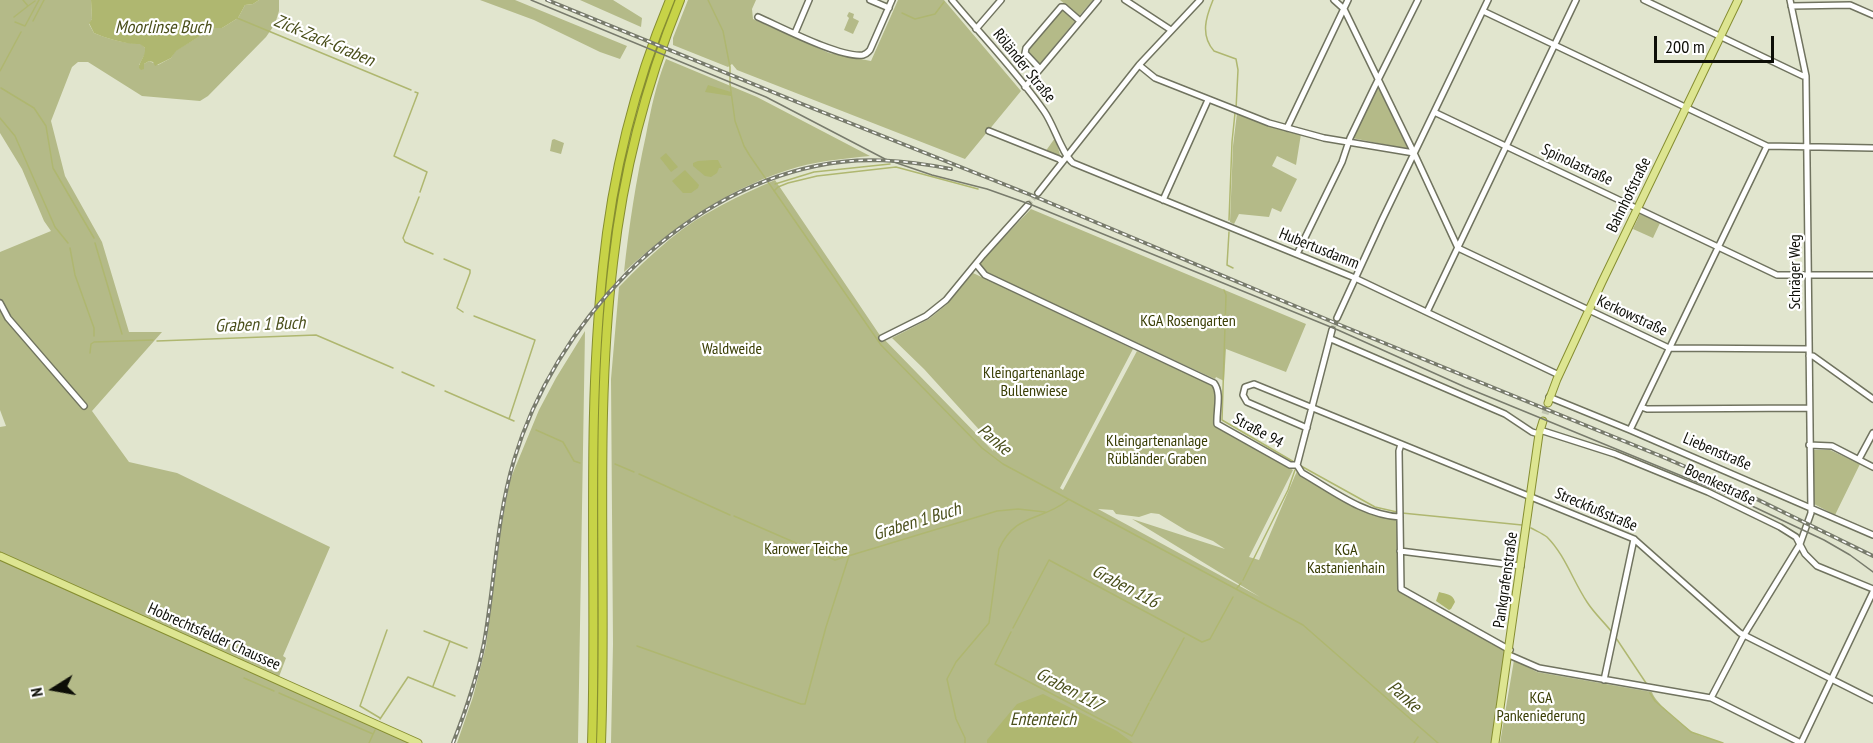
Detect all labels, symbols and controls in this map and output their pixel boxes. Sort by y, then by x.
water label: Zick-Zack-Graben [271,10,377,72]
water label: Moorlinse Buch [115,17,211,39]
scale bar [1657,24,1777,62]
street label: Röländer Straße [989,25,1059,107]
text: 200 m [1665,35,1705,58]
street label: Spinolastraße [1538,140,1616,190]
street label: Bahnhofstraße [1603,154,1655,236]
street label: Hubertusdamm [1276,224,1362,274]
street label: Schräger Weg [1785,234,1805,310]
street label: Kerkowstraße [1594,291,1670,341]
park label: KGA Rosengarten [1140,311,1236,331]
water label: Graben 1 Buch [214,313,306,337]
park label: Waldweide [702,339,762,359]
park label: Kleingartenanlage Bullenwiese [983,363,1085,401]
street label: Straße 94 [1230,409,1286,453]
water label: Panke [973,420,1015,460]
street label: Liebenstraße [1680,429,1754,475]
park label: Kleingartenanlage Rübländer Graben [1106,431,1208,469]
street label: Boenkestraße [1682,460,1758,510]
street label: Streckfußstraße [1552,484,1640,536]
water label: Graben 1 Buch [871,498,963,546]
street label: Pankgrafenstraße [1490,531,1522,629]
park label: Karower Teiche [764,539,848,559]
park label: KGA Kastanienhain [1307,540,1385,578]
water label: Graben 116 [1088,561,1162,613]
street label: Hobrechtsfelder Chaussee [145,599,283,675]
north arrow [24,659,84,719]
water label: Graben 117 [1032,664,1106,716]
water label: Panke [1383,677,1425,717]
text: N [26,686,47,699]
park label: KGA Pankeniederung [1497,688,1585,726]
water label: Ententeich [1010,709,1076,731]

